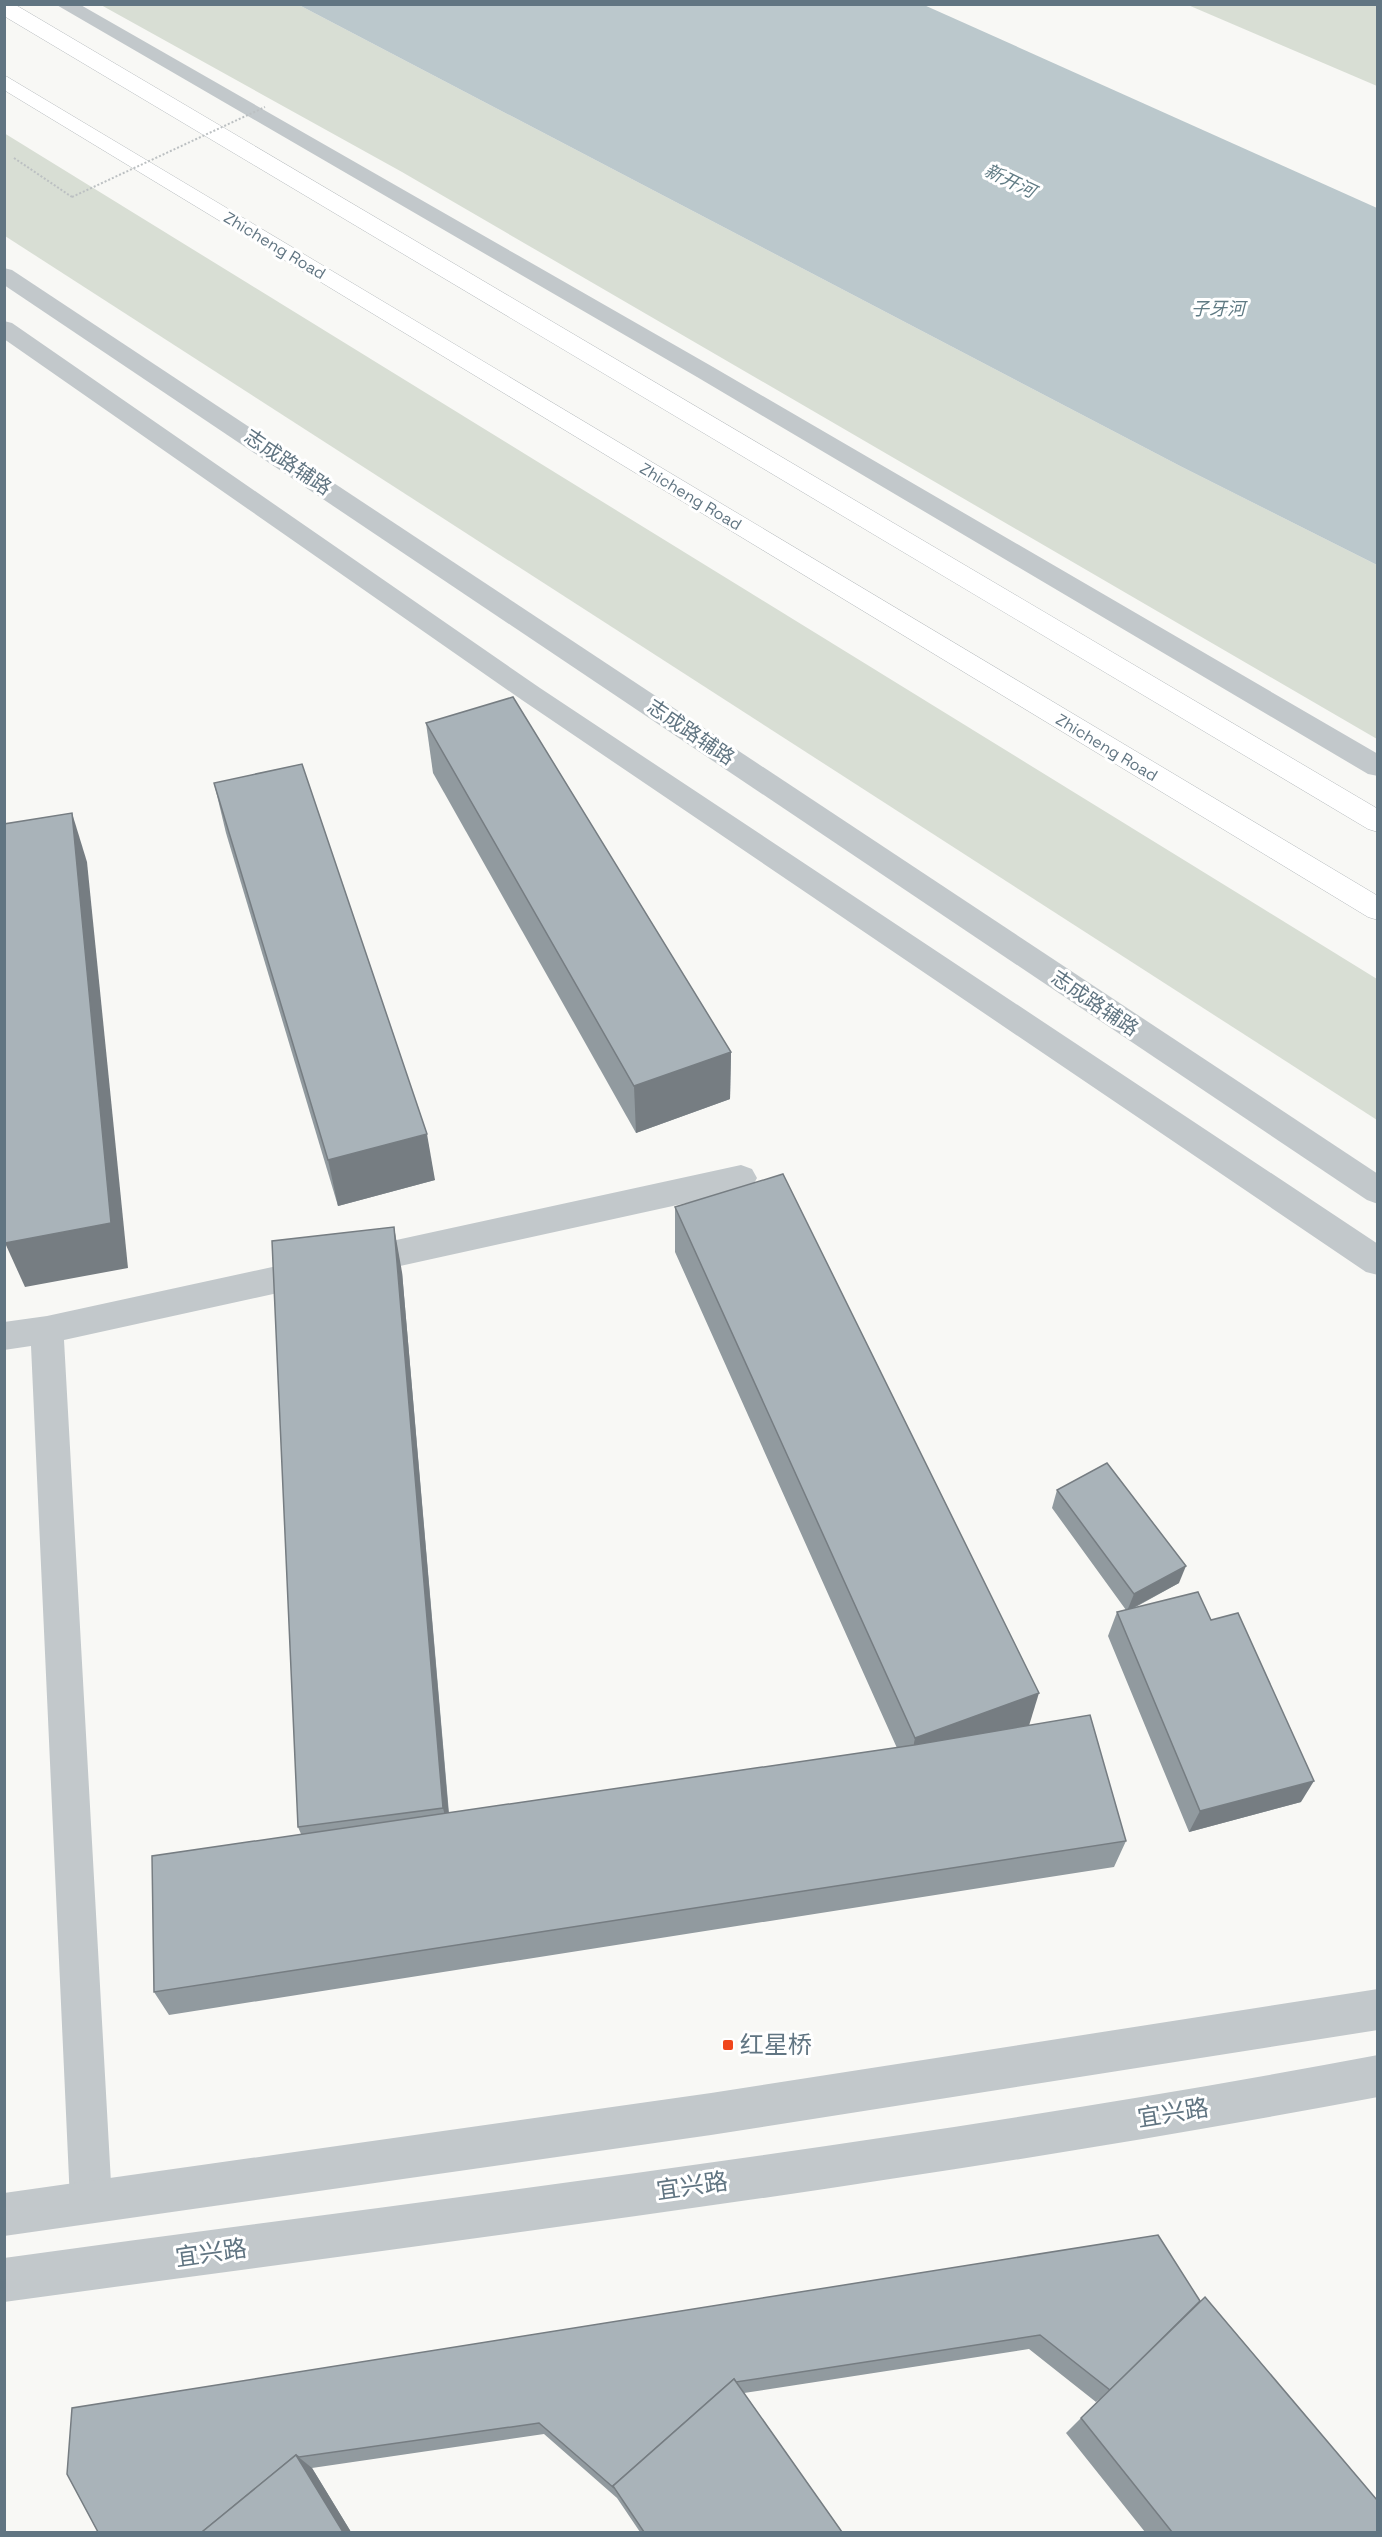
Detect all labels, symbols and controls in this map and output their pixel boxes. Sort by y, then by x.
water label: 新开河 [981,158,1042,204]
street label: Zhicheng Road [220,207,330,284]
water label: 子牙河 [1191,297,1248,320]
street label: 志成路辅路 [239,423,337,501]
street label: Zhicheng Road [636,458,746,535]
street label: 志成路辅路 [642,693,740,771]
street label: Zhicheng Road [1052,709,1162,786]
street label: 志成路辅路 [1046,964,1144,1042]
place label: 红星桥 [740,2029,812,2060]
marker: 红星桥 [721,2038,735,2052]
street label: 宜兴路 [1135,2092,1211,2133]
street label: 宜兴路 [654,2165,730,2206]
street label: 宜兴路 [173,2232,249,2273]

